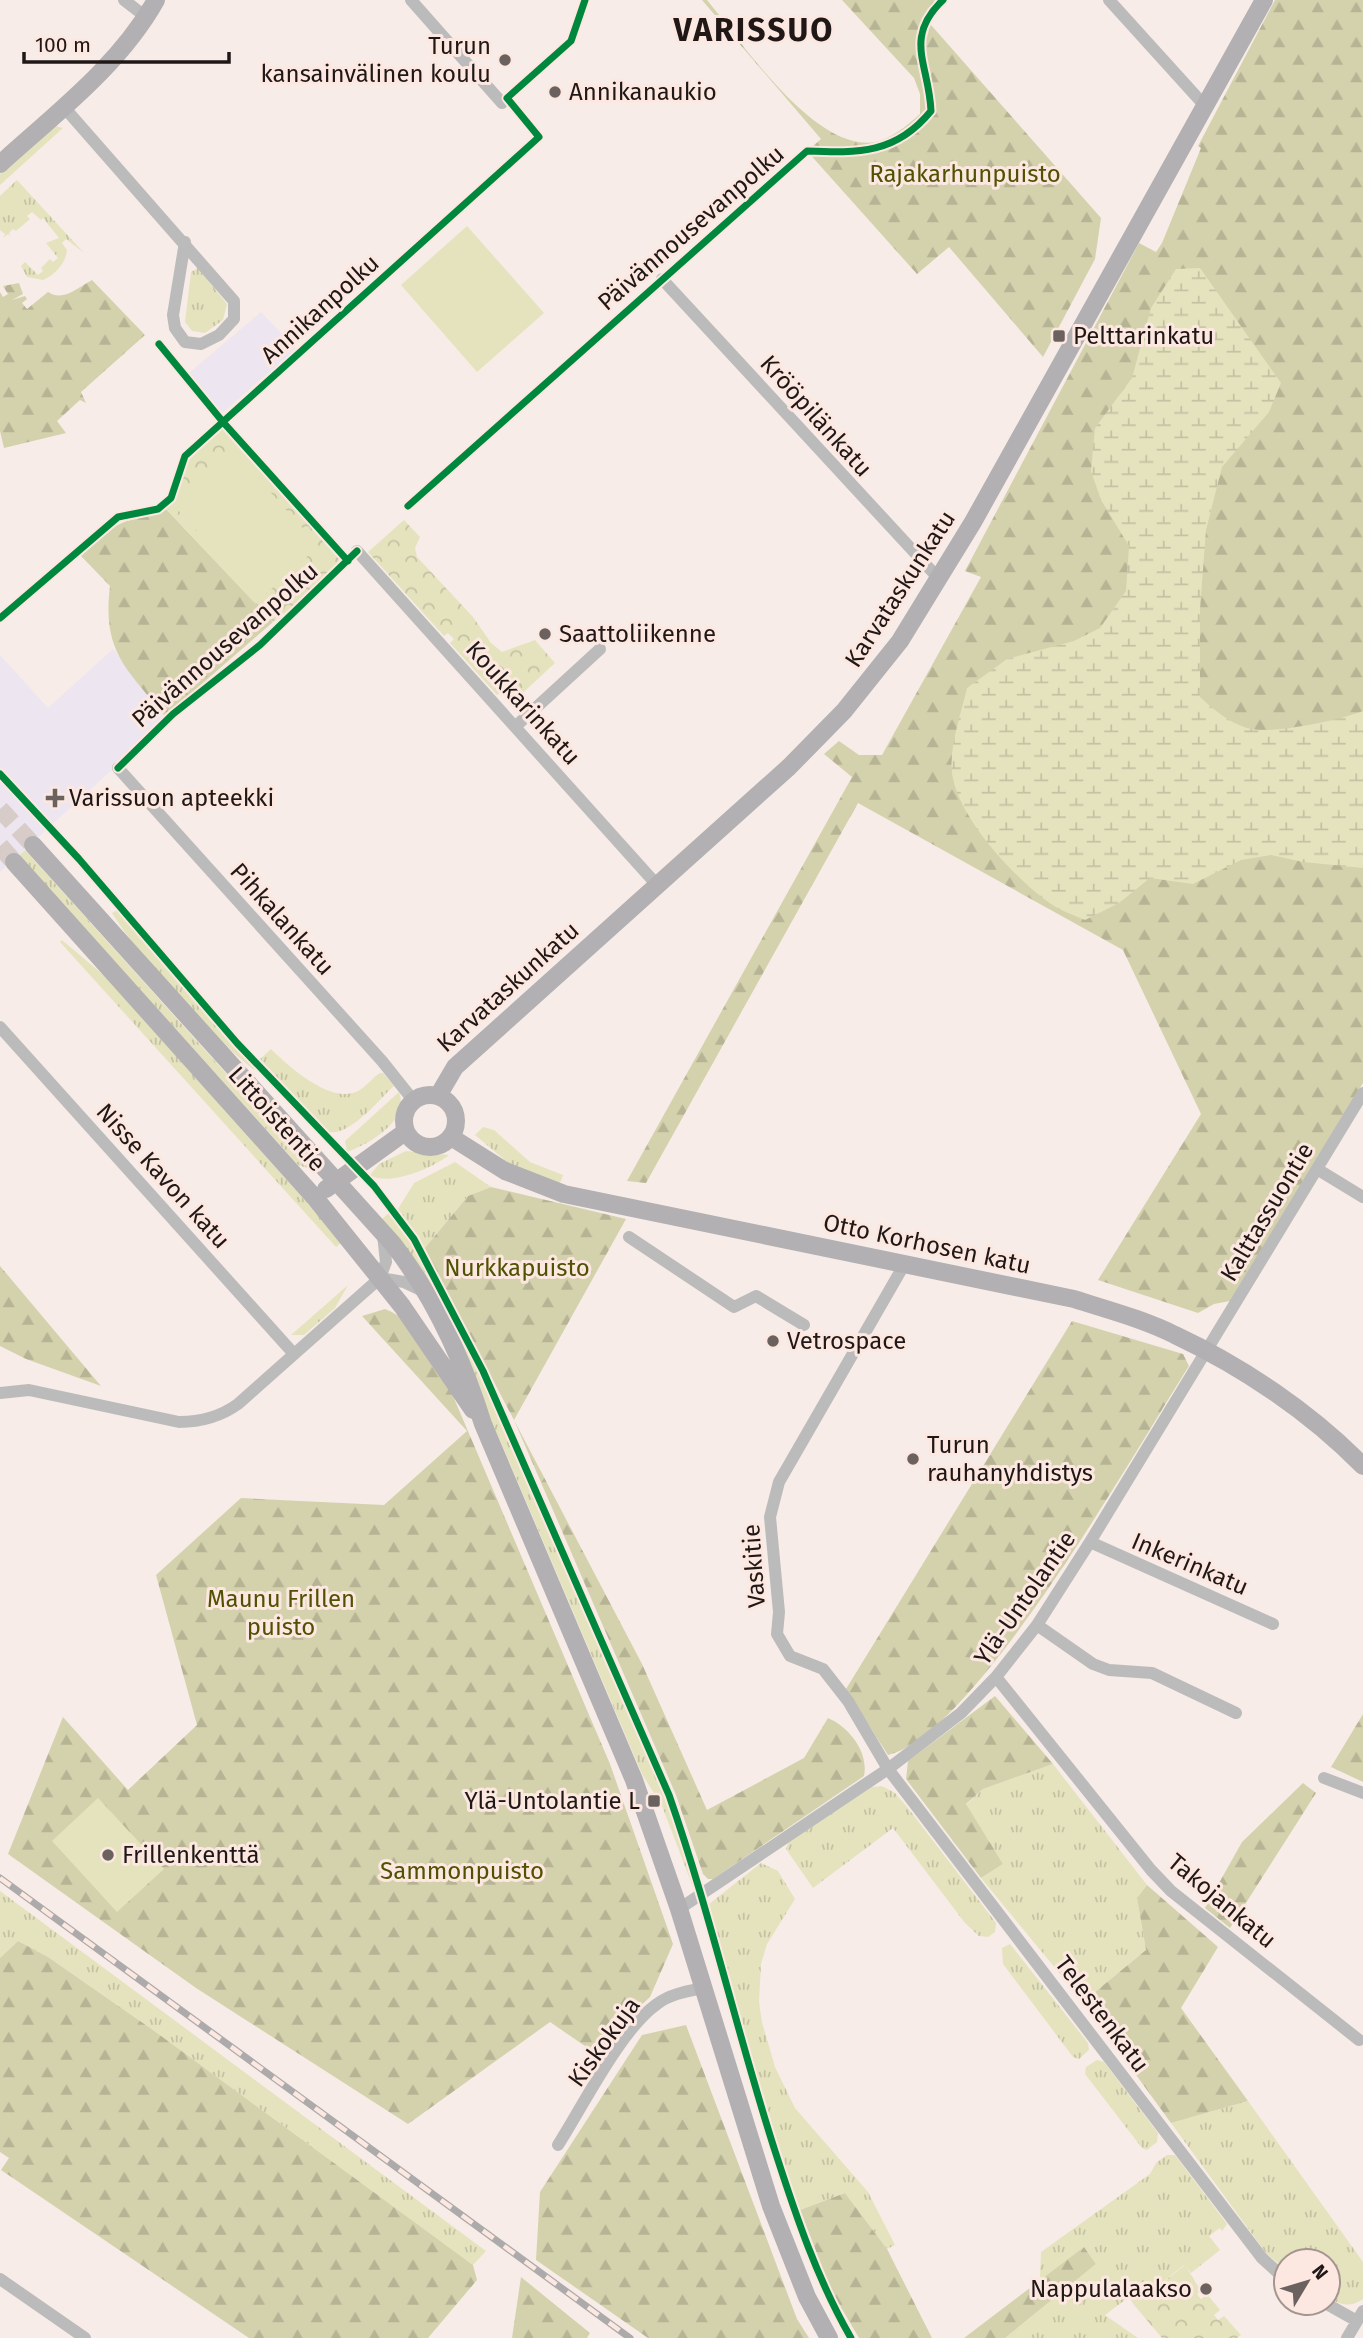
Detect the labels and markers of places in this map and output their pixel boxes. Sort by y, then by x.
place label: Turun kansainvälinen koulu [261,32,491,88]
marker: Turun kansainvälinen koulu [497,52,513,68]
place label: Annikanaukio [569,78,717,106]
marker: Annikanaukio [547,84,563,100]
place label: Pelttarinkatu [1073,322,1214,350]
marker: Pelttarinkatu [1051,328,1067,344]
place label: Saattoliikenne [559,620,716,648]
marker: Saattoliikenne [537,626,553,642]
place label: Varissuon apteekki [69,784,274,812]
marker: Varissuon apteekki [47,790,63,806]
place label: Vetrospace [787,1327,906,1355]
marker: Vetrospace [765,1333,781,1349]
place label: Turun rauhanyhdistys [927,1431,1093,1487]
marker: Turun rauhanyhdistys [905,1451,921,1467]
place label: Ylä-Untolantie L [465,1787,640,1815]
marker: Ylä-Untolantie L [646,1793,662,1809]
place label: Frillenkenttä [122,1841,260,1869]
marker: Frillenkenttä [100,1847,116,1863]
place label: Nappulalaakso [1030,2275,1192,2303]
marker: Nappulalaakso [1198,2281,1214,2297]

